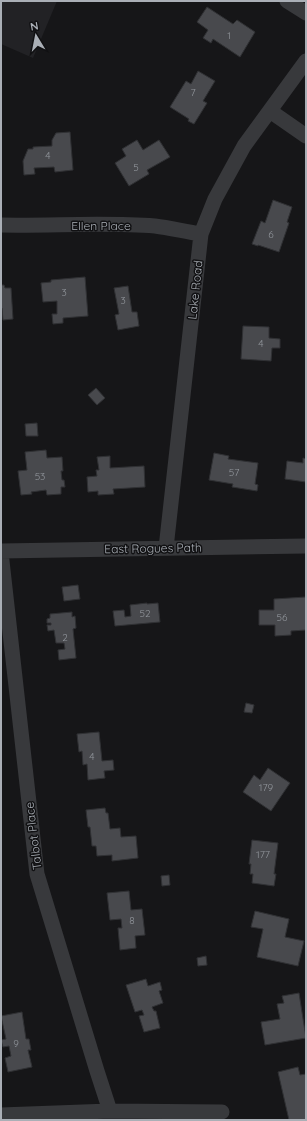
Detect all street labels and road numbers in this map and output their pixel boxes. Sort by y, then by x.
street label: Ellen Place [71,218,131,233]
street label: Lake Road [184,260,206,320]
street label: East Rogues Path [104,540,202,556]
street label: Talbot Place [21,801,45,871]

